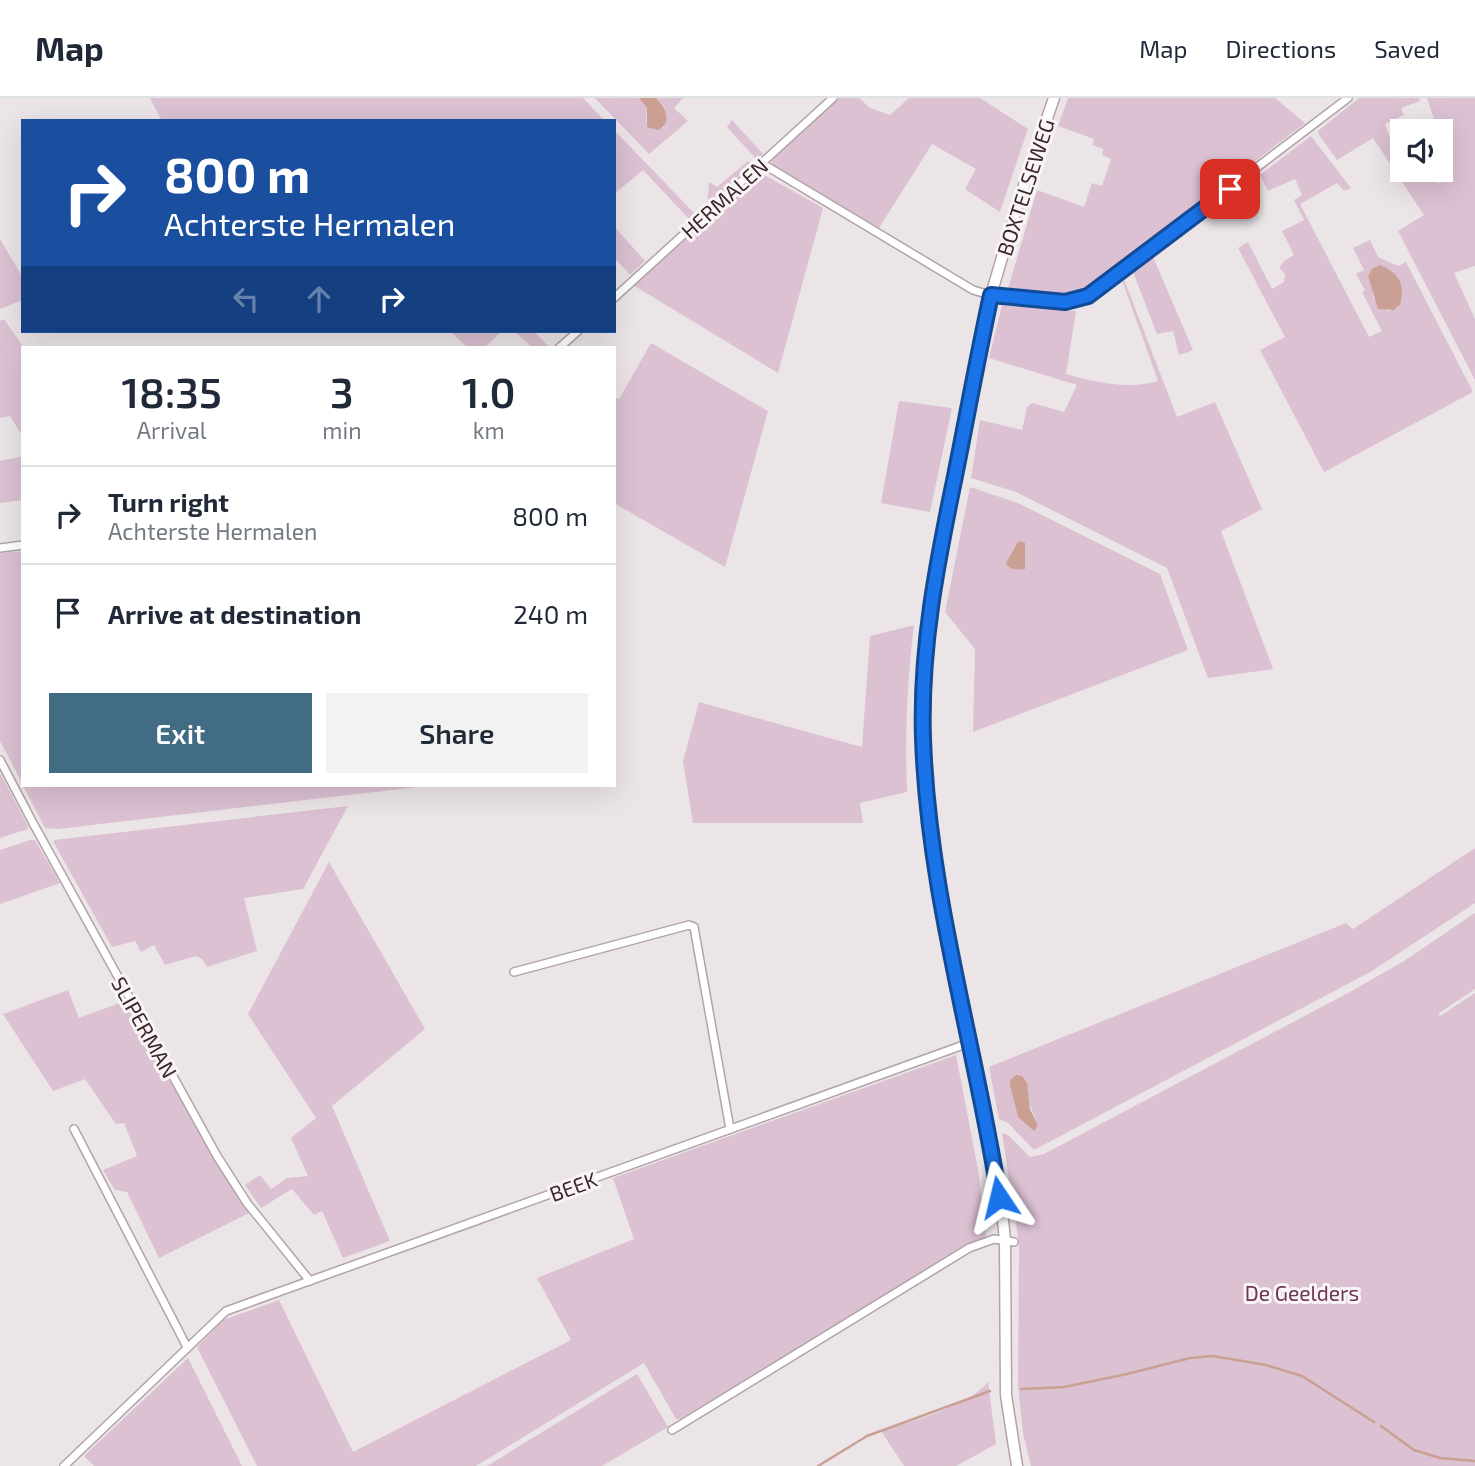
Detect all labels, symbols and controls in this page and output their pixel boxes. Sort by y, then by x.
text: Map [35,28,104,68]
text: Map [1139,34,1187,63]
text: Directions [1225,34,1336,63]
text: Saved [1374,34,1440,63]
street label: BOXTELSEWEG [991,115,1059,259]
map controls [1390,119,1453,182]
button: sound [1390,119,1453,182]
text: 800 m [164,144,310,203]
icon: right [49,147,140,238]
street label: HERMALEN [676,153,772,243]
pin [1200,159,1260,219]
icon: arrive [1211,170,1249,208]
text: Achterste Hermalen [164,204,455,242]
icon: left [227,280,265,318]
icon: ahead [300,280,338,318]
icon: right [373,280,411,318]
text: 18:35 [121,366,222,416]
text: 3 [330,366,354,416]
text: 1.0 [462,366,516,416]
text: Arrival [137,416,207,444]
text: min [322,416,362,444]
text: km [473,416,505,444]
text: Turn right [108,486,229,517]
icon: right [49,496,87,534]
text: 800 m [512,500,588,531]
text: Achterste Hermalen [108,517,317,545]
icon: arrive [49,594,87,632]
text: Arrive at destination [108,598,361,629]
text: 240 m [513,598,588,629]
button: Exit [49,693,312,773]
button: Share [326,693,588,773]
street label: SLIPERMAN [107,972,183,1082]
position arrow [962,1160,1036,1234]
street label: BEEK [546,1166,601,1206]
park label: De Geelders [1245,1280,1359,1305]

